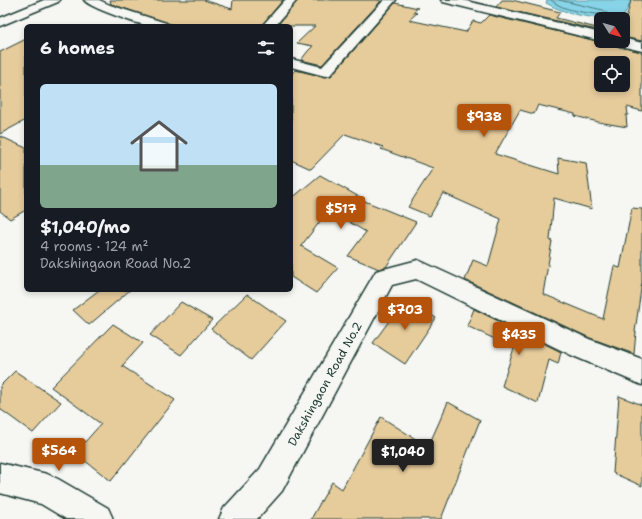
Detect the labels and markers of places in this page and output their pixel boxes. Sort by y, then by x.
pin: $938 [460,104,508,138]
pin: $517 [317,196,365,230]
pin: $703 [381,297,429,331]
pin: $435 [495,322,543,356]
pin: $564 [35,438,83,472]
pin: $1,040 [370,439,436,473]

